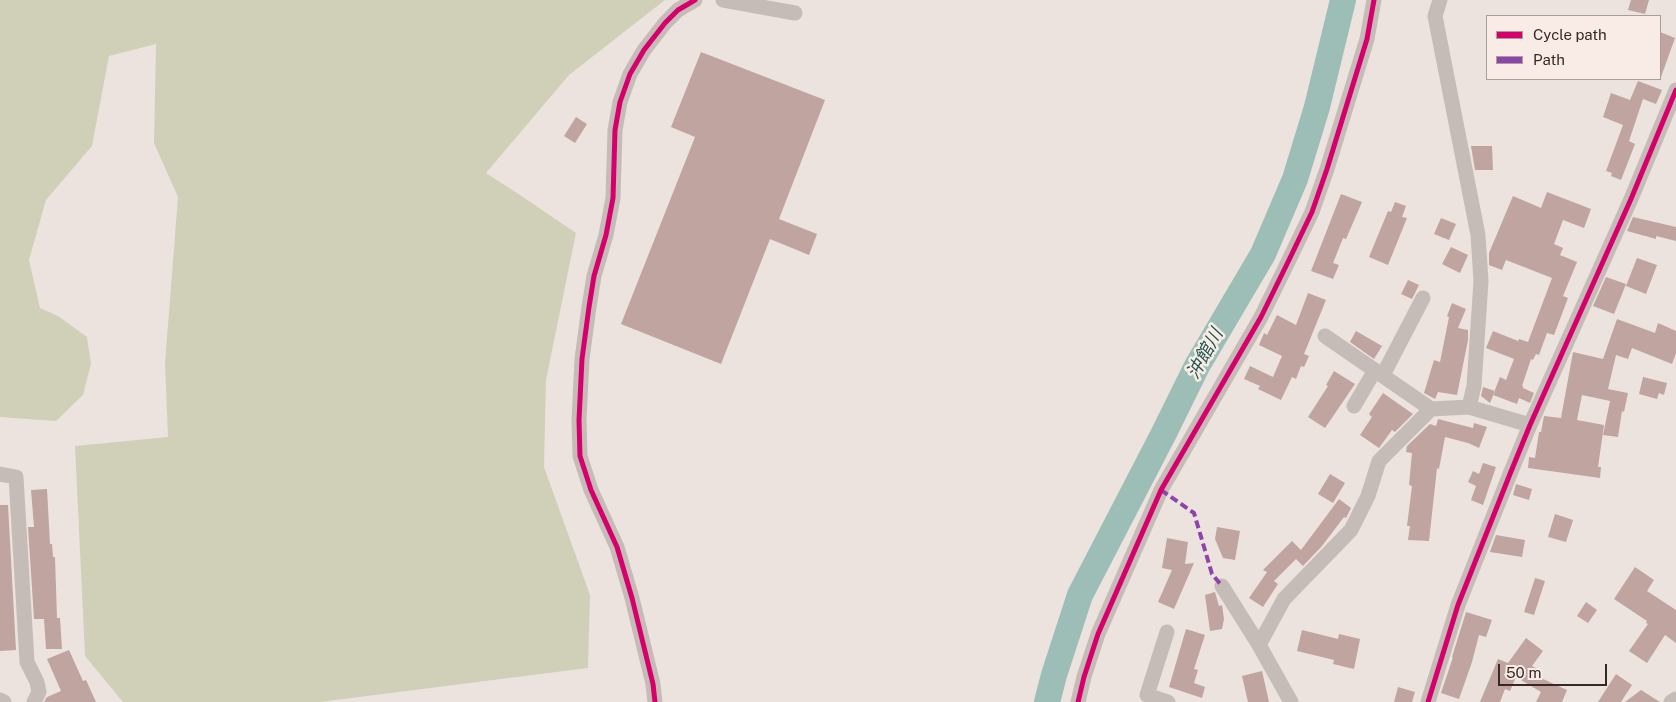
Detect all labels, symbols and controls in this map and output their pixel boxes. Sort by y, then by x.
legend [1486,15,1661,80]
text: Cycle path [1533,26,1607,43]
text: Path [1533,51,1565,68]
water label: 沖館川 [1182,325,1228,383]
scale bar [1501,654,1610,686]
text: 50 m [1506,664,1541,681]

